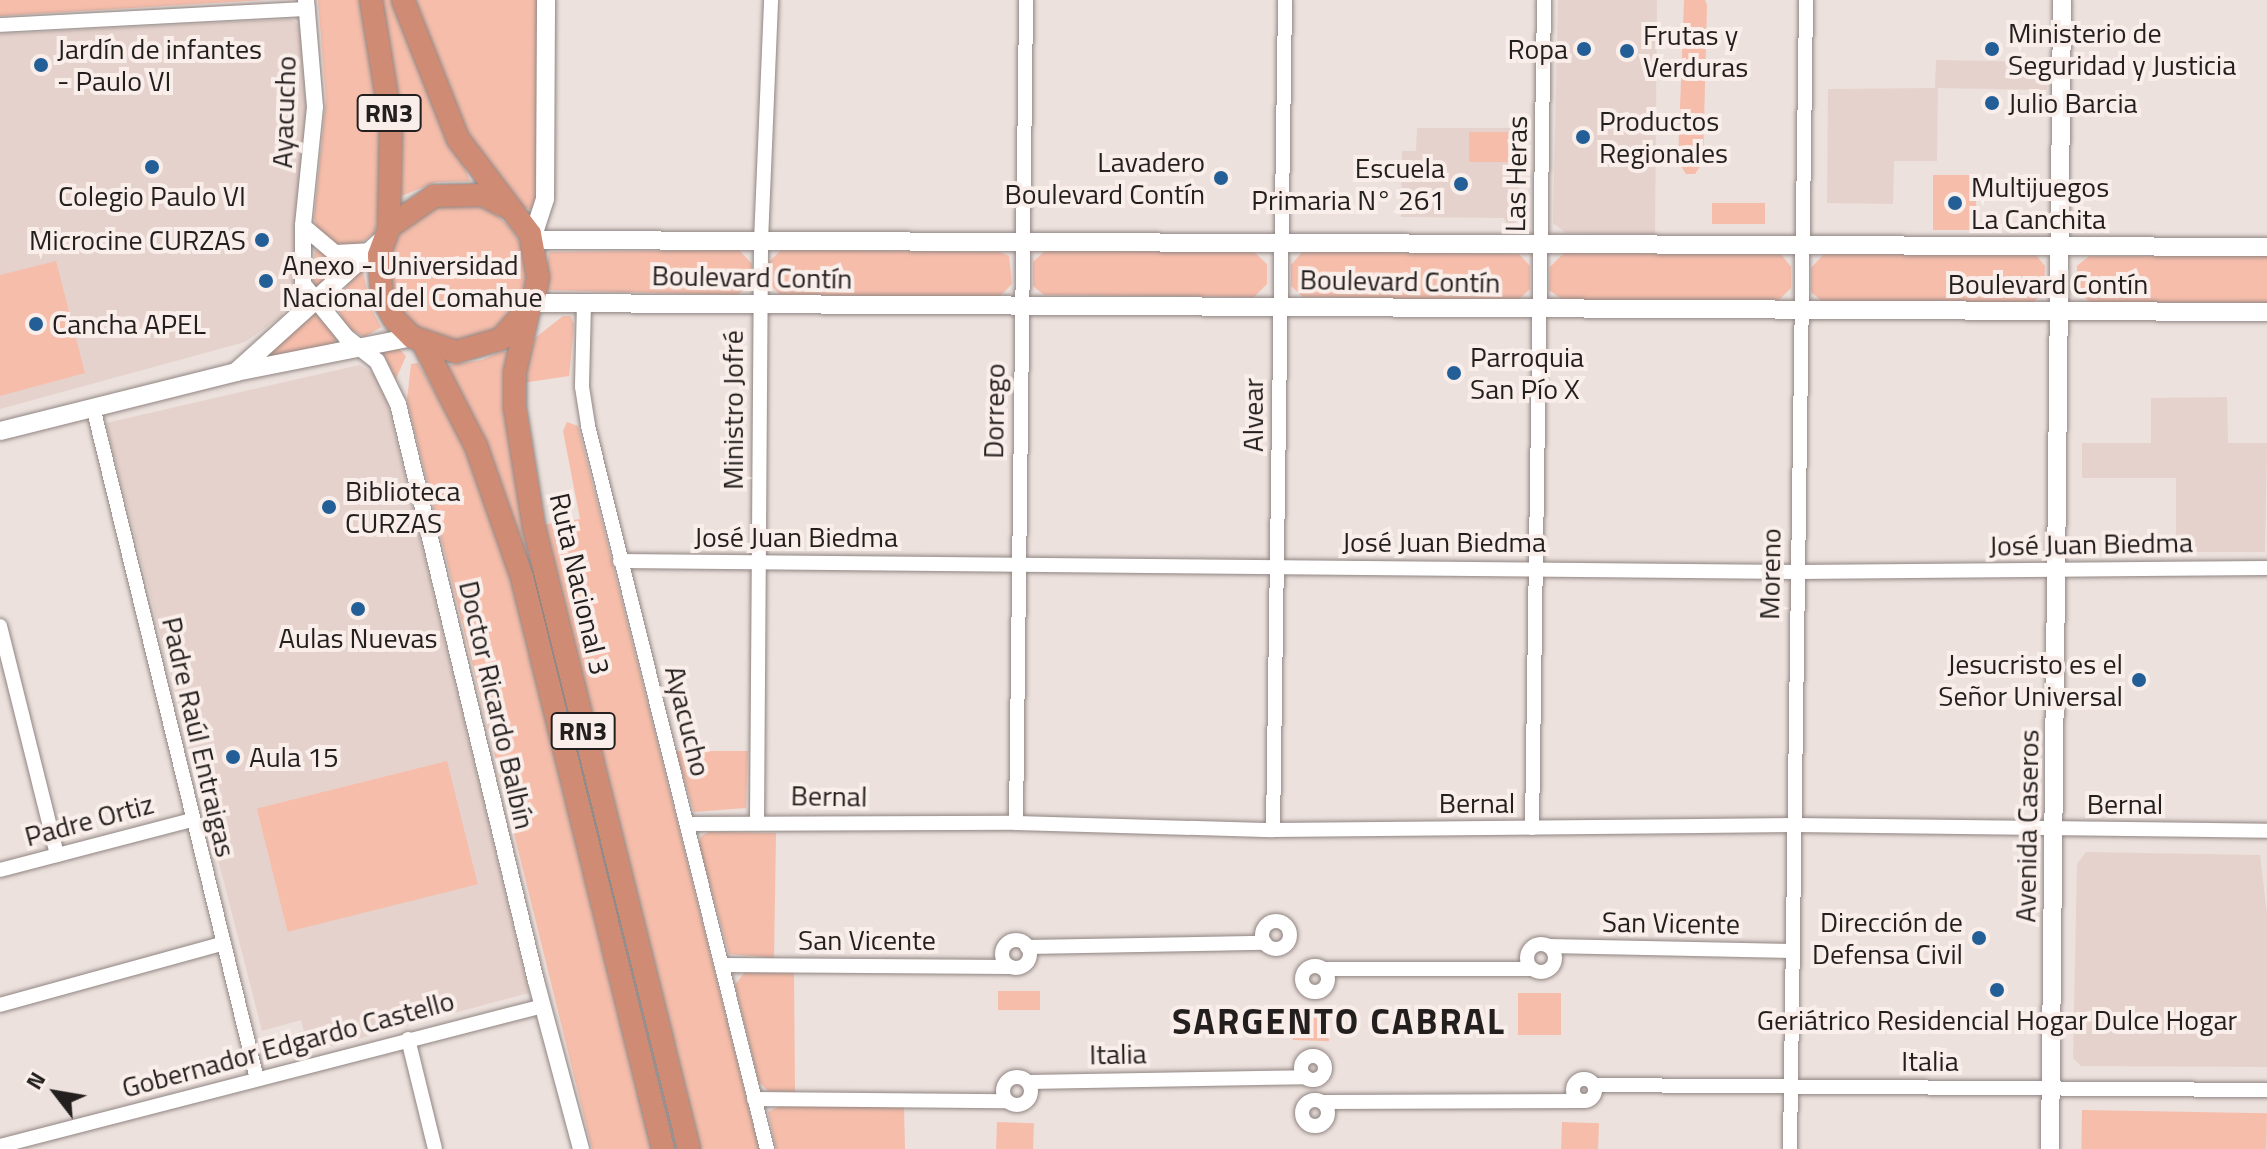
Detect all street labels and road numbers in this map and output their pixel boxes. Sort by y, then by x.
street label: Ayacucho [265,55,303,169]
road number: RN3 [355,91,423,135]
street label: Las Heras [1498,116,1534,232]
street label: Boulevard Contín [651,258,853,296]
street label: Boulevard Contín [1299,262,1501,300]
street label: Boulevard Contín [1948,267,2148,301]
street label: Ministro Jofré [716,330,750,490]
street label: Dorrego [976,363,1012,459]
street label: Alvear [1236,378,1270,452]
street label: Ruta Nacional 3 [543,490,617,678]
street label: José Juan Biedma [694,520,898,554]
street label: José Juan Biedma [1342,525,1546,559]
street label: José Juan Biedma [1989,525,2193,563]
street label: Moreno [1752,528,1788,620]
street label: Doctor Ricardo Balbín [452,578,542,832]
street label: Padre Raúl Entraigas [155,614,243,860]
street label: Ayacucho [658,662,718,780]
road number: RN3 [549,709,617,753]
street label: Avenida Caseros [2009,729,2045,923]
street label: Bernal [790,779,868,813]
street label: Bernal [1439,786,1515,820]
street label: Padre Ortiz [21,787,157,853]
street label: Bernal [2087,787,2163,821]
street label: San Vicente [1602,905,1740,941]
street label: San Vicente [798,923,936,957]
street label: Gobernador Edgardo Castello [118,983,458,1105]
street label: Italia [1089,1037,1147,1071]
street label: Italia [1901,1044,1959,1078]

